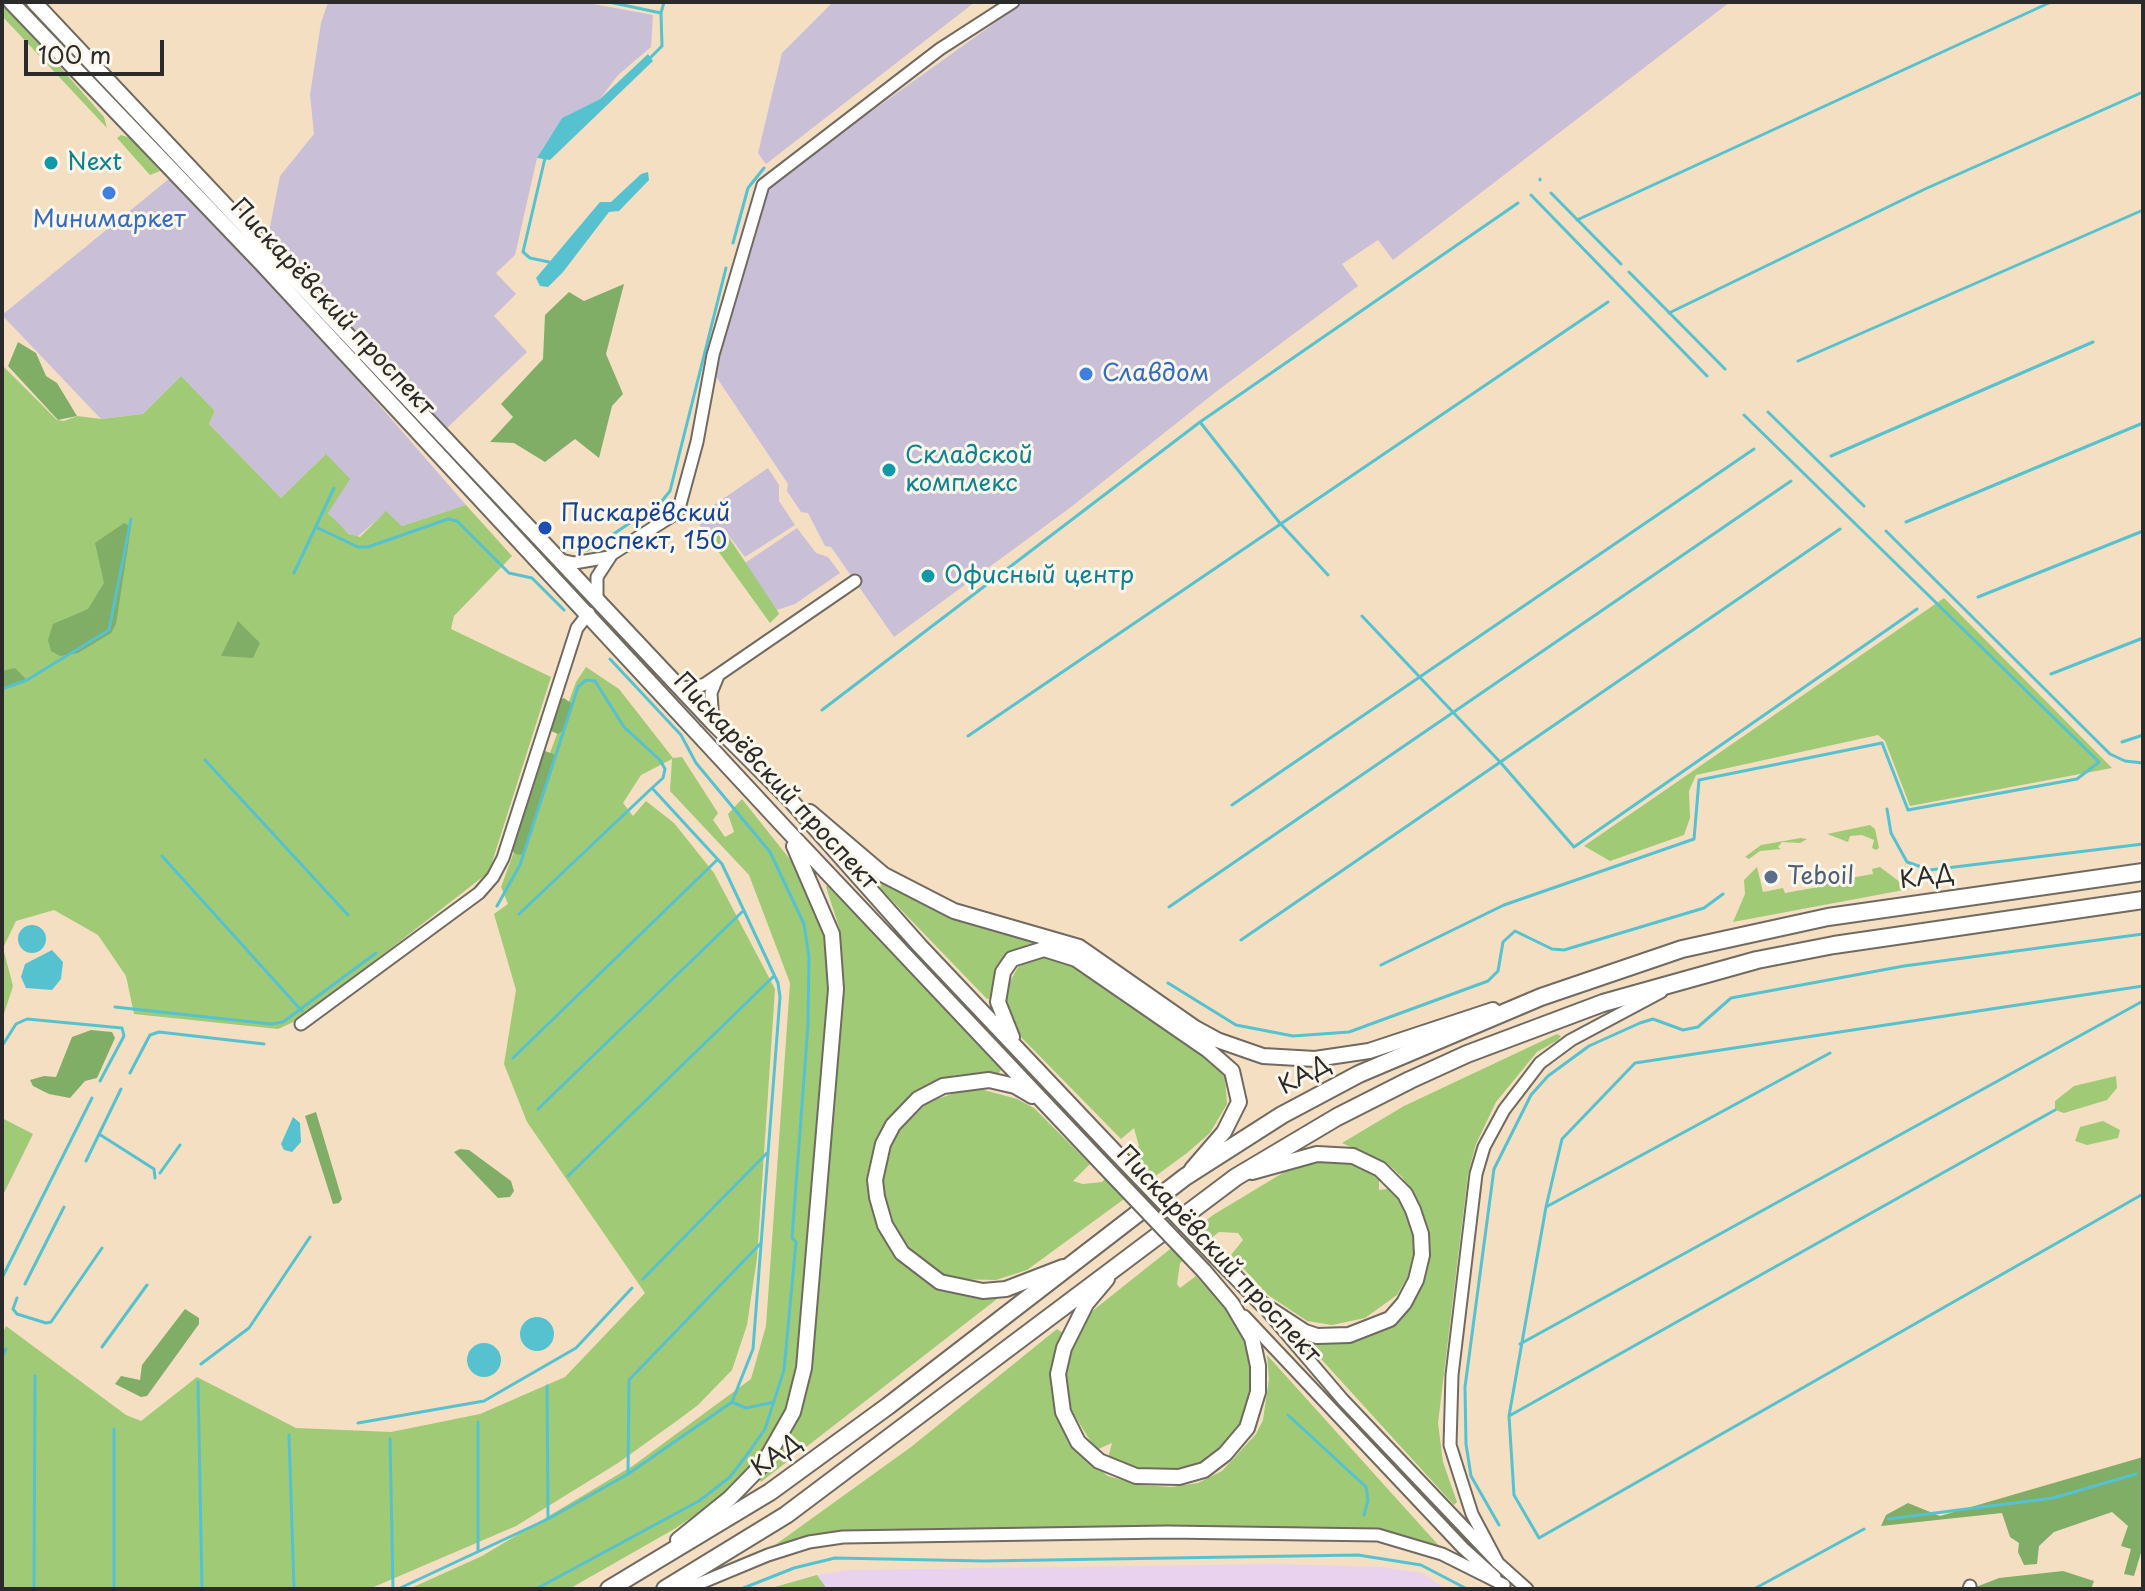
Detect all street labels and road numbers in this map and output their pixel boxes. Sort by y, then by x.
street label: Пискарёвский проспект [224,194,440,422]
street label: Пискарёвский проспект [667,668,883,896]
street label: КАД [1898,860,1956,896]
street label: КАД [1274,1050,1336,1102]
street label: Пискарёвский проспект [1110,1141,1326,1369]
street label: КАД [746,1429,808,1483]

